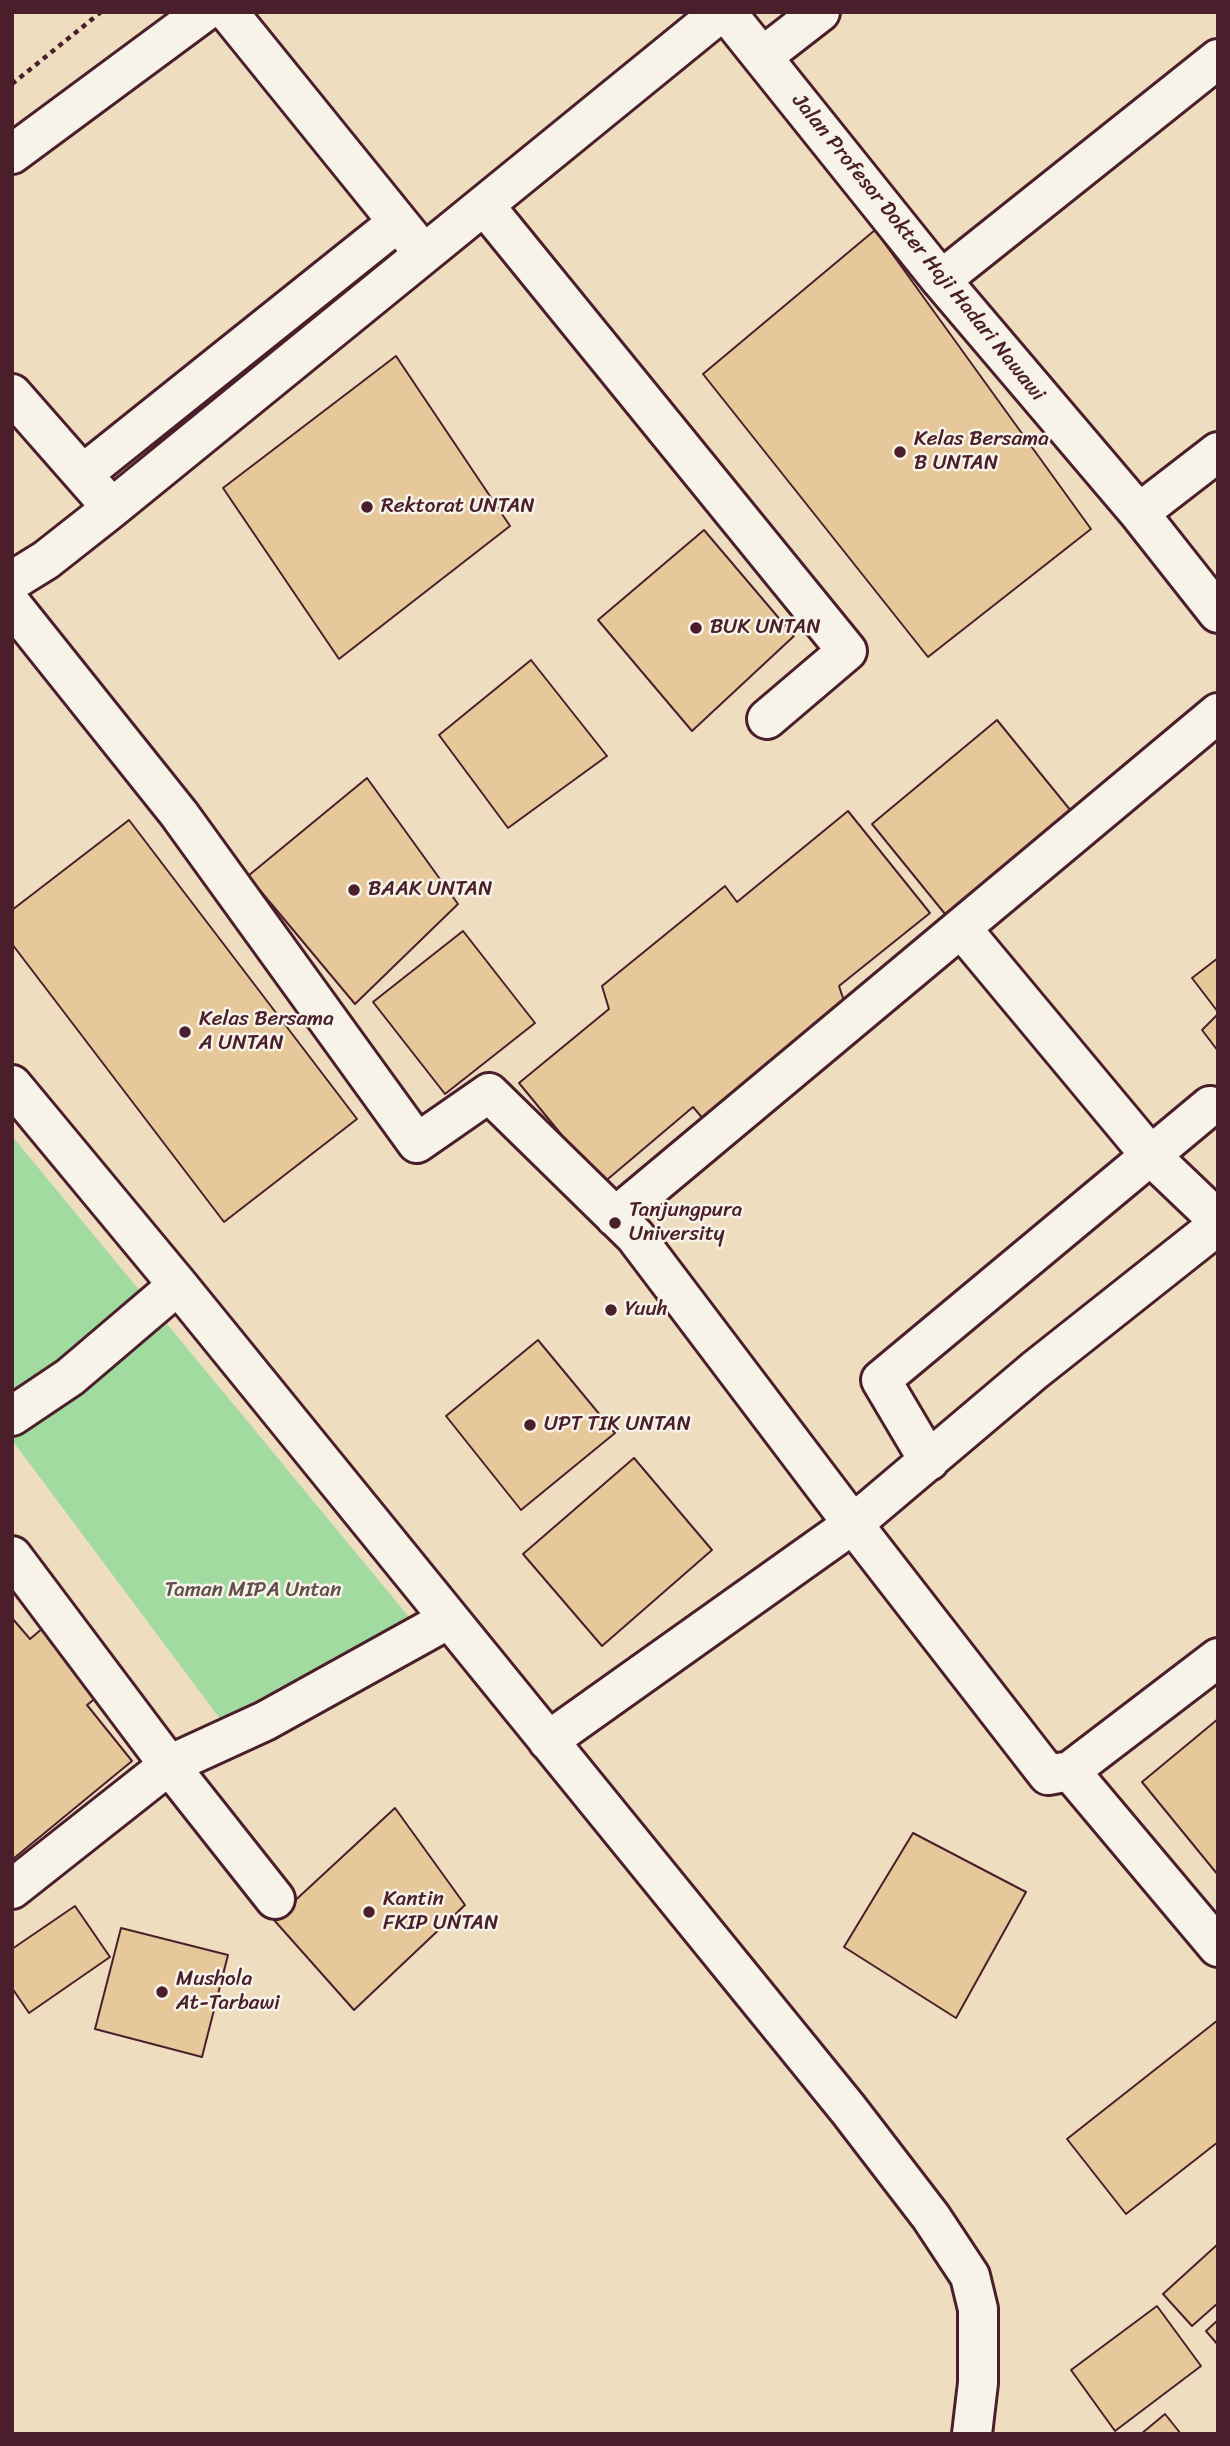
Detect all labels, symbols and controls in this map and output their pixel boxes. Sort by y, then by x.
street label: Jalan Profesor Dokter Haji Hadari Nawawi [786,89,1050,407]
place label: Kelas Bersama B UNTAN [914,427,1049,477]
marker: Kelas Bersama B UNTAN [892,444,908,460]
place label: Rektorat UNTAN [381,494,535,520]
marker: Rektorat UNTAN [359,499,375,515]
place label: BUK UNTAN [710,615,821,641]
marker: BUK UNTAN [688,620,704,636]
place label: BAAK UNTAN [368,877,492,903]
marker: BAAK UNTAN [346,882,362,898]
place label: Kelas Bersama A UNTAN [199,1007,334,1057]
marker: Kelas Bersama A UNTAN [177,1024,193,1040]
place label: Tanjungpura University [629,1198,742,1248]
marker: Tanjungpura University [607,1215,623,1231]
place label: Yuuh [625,1297,668,1323]
marker: Yuuh [603,1302,619,1318]
place label: UPT TIK UNTAN [544,1412,691,1438]
marker: UPT TIK UNTAN [522,1417,538,1433]
park label: Taman MIPA Untan [164,1578,342,1604]
place label: Kantin FKIP UNTAN [383,1887,499,1937]
marker: Kantin FKIP UNTAN [361,1904,377,1920]
place label: Mushola At-Tarbawi [176,1967,280,2017]
marker: Mushola At-Tarbawi [154,1984,170,2000]

